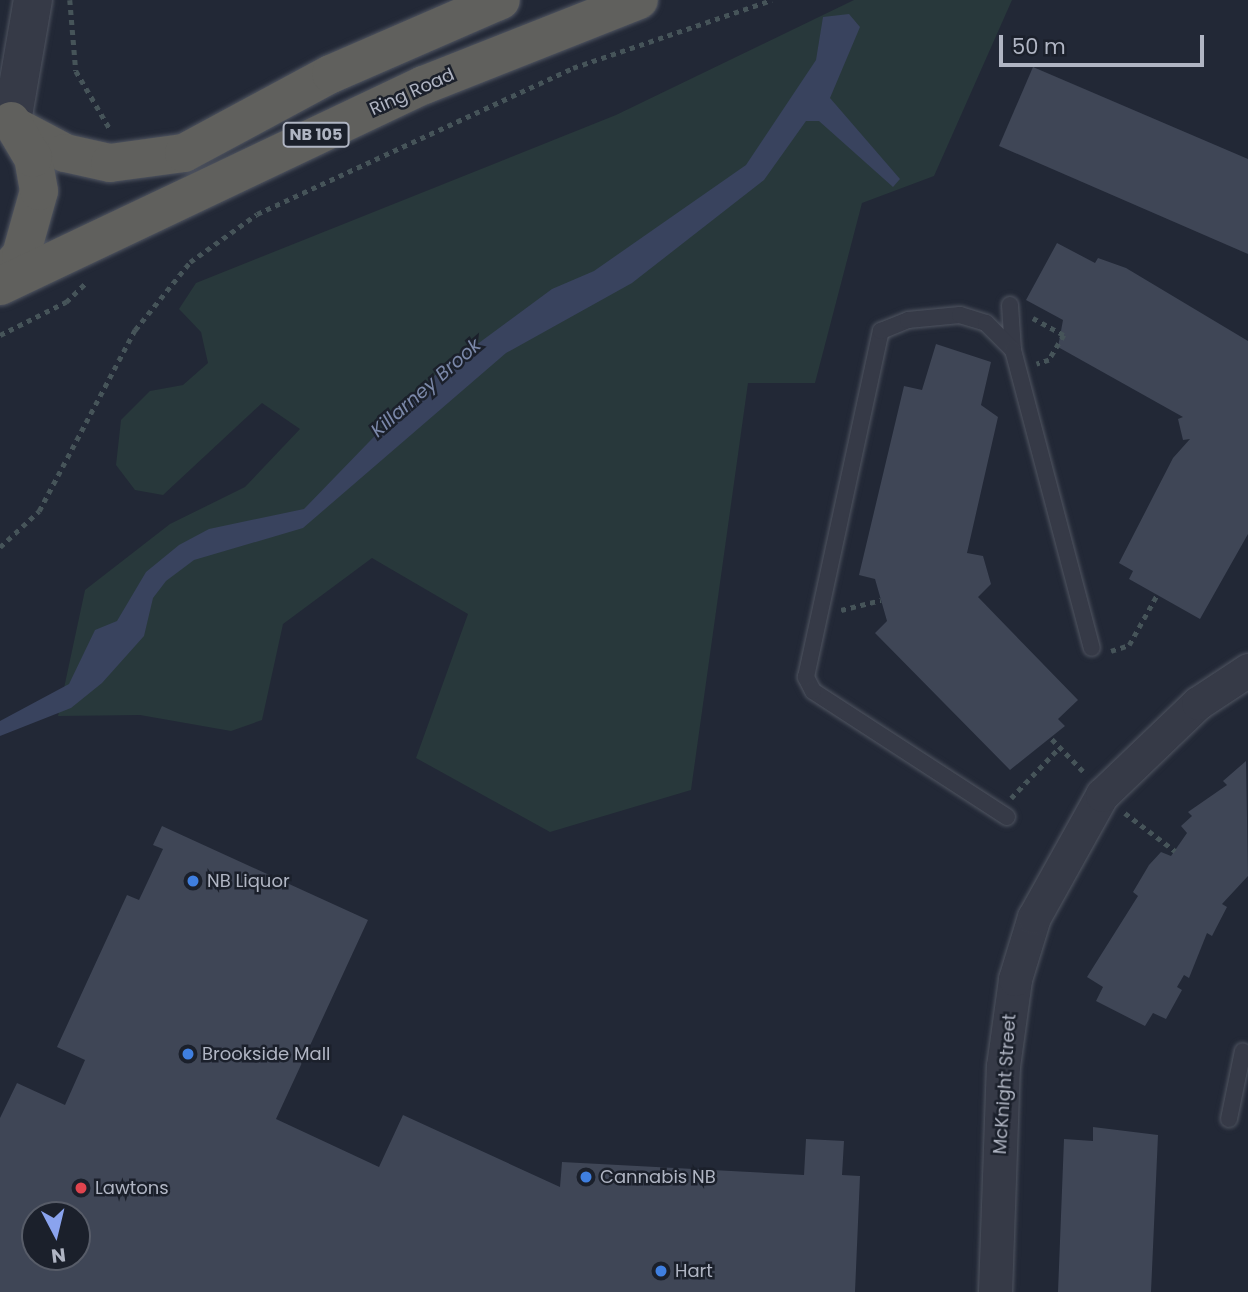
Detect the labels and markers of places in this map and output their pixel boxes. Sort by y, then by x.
place label: NB Liquor [207,870,290,892]
marker: NB Liquor [185,873,201,889]
place label: Brookside Mall [202,1043,331,1065]
marker: Brookside Mall [180,1046,196,1062]
place label: Cannabis NB [600,1166,716,1188]
marker: Cannabis NB [578,1169,594,1185]
place label: Lawtons [95,1177,169,1199]
marker: Lawtons [73,1180,89,1196]
place label: Hart [675,1260,713,1282]
marker: Hart [653,1263,669,1279]

